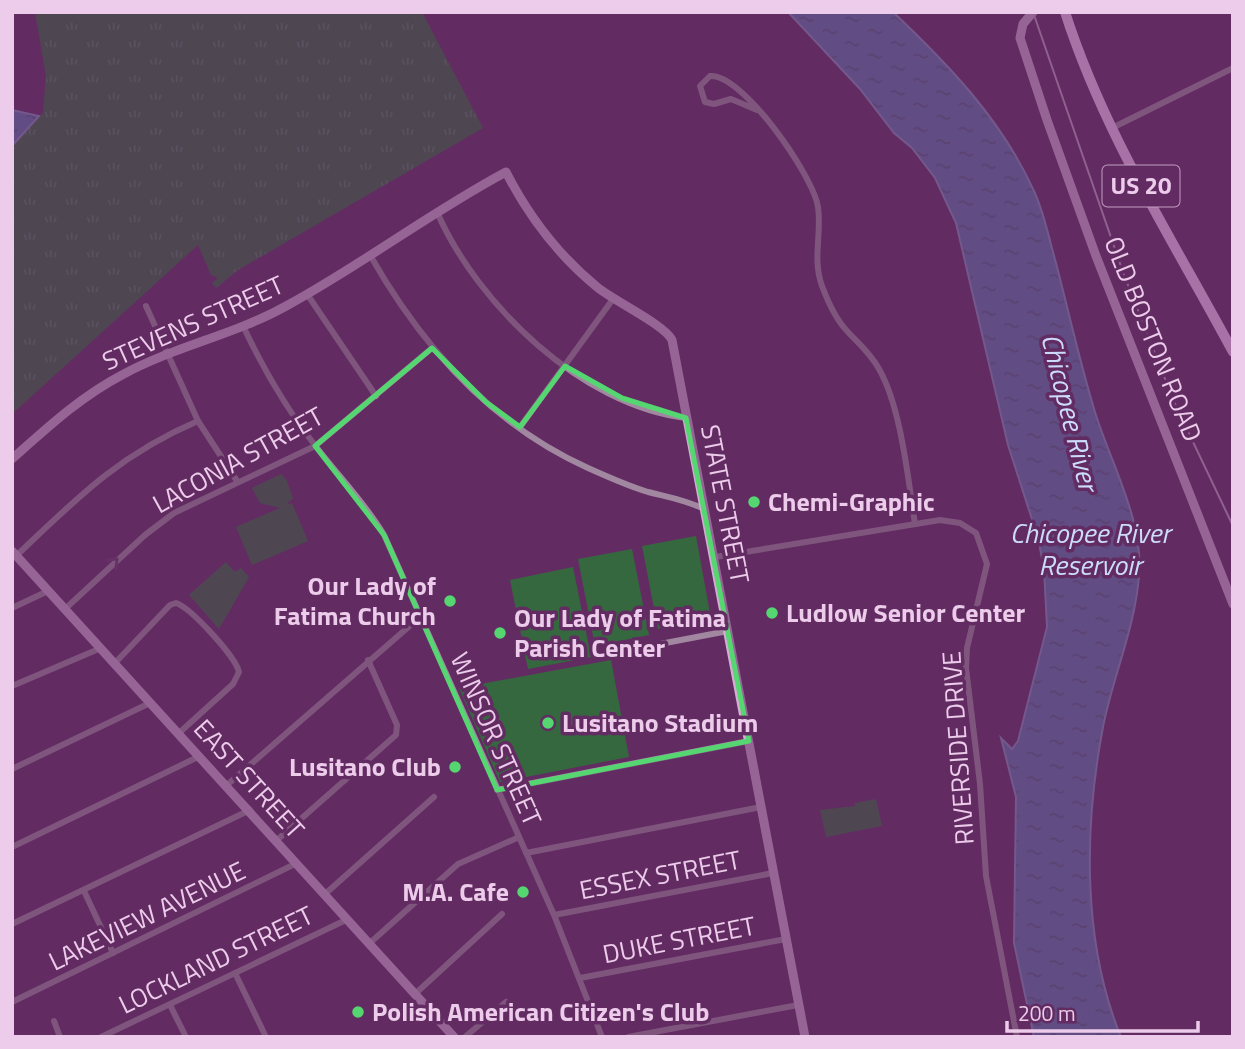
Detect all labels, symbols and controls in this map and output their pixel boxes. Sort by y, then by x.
road number: US 20 [1102,166,1180,206]
street label: OLD BOSTON ROAD [1095,230,1212,447]
street label: STEVENS STREET [96,265,290,380]
water label: Chicopee River [1030,329,1112,498]
street label: LACONIA STREET [145,396,331,523]
street label: STATE STREET [691,421,760,587]
place label: Chemi-Graphic [768,482,935,521]
marker: Chemi-Graphic [746,494,762,510]
water label: Chicopee River Reservoir [1010,511,1173,586]
one-way arrow [106,558,119,571]
place label: Our Lady of Fatima Church [274,566,436,635]
marker: Our Lady of Fatima Church [442,593,458,609]
place label: Ludlow Senior Center [786,593,1026,632]
place label: Our Lady of Fatima Parish Center [514,598,726,667]
marker: Ludlow Senior Center [764,605,780,621]
marker: Our Lady of Fatima Parish Center [492,625,508,641]
street label: WINSOR STREET [441,646,552,832]
street label: RIVERSIDE DRIVE [931,650,984,846]
place label: Lusitano Stadium [562,703,758,742]
street label: EAST STREET [185,710,314,847]
marker: Lusitano Stadium [540,715,556,731]
place label: Lusitano Club [289,747,441,786]
marker: Lusitano Club [447,759,463,775]
street label: ESSEX STREET [576,840,744,909]
street label: LAKEVIEW AVENUE [42,851,252,980]
place label: M.A. Cafe [402,872,509,911]
marker: M.A. Cafe [515,884,531,900]
street label: LOCKLAND STREET [112,895,320,1024]
street label: DUKE STREET [599,906,759,973]
scale bar [1007,990,1198,1034]
place label: Polish American Citizen's Club [372,992,709,1031]
text: 200 m [1018,997,1075,1029]
marker: Polish American Citizen's Club [350,1004,366,1020]

